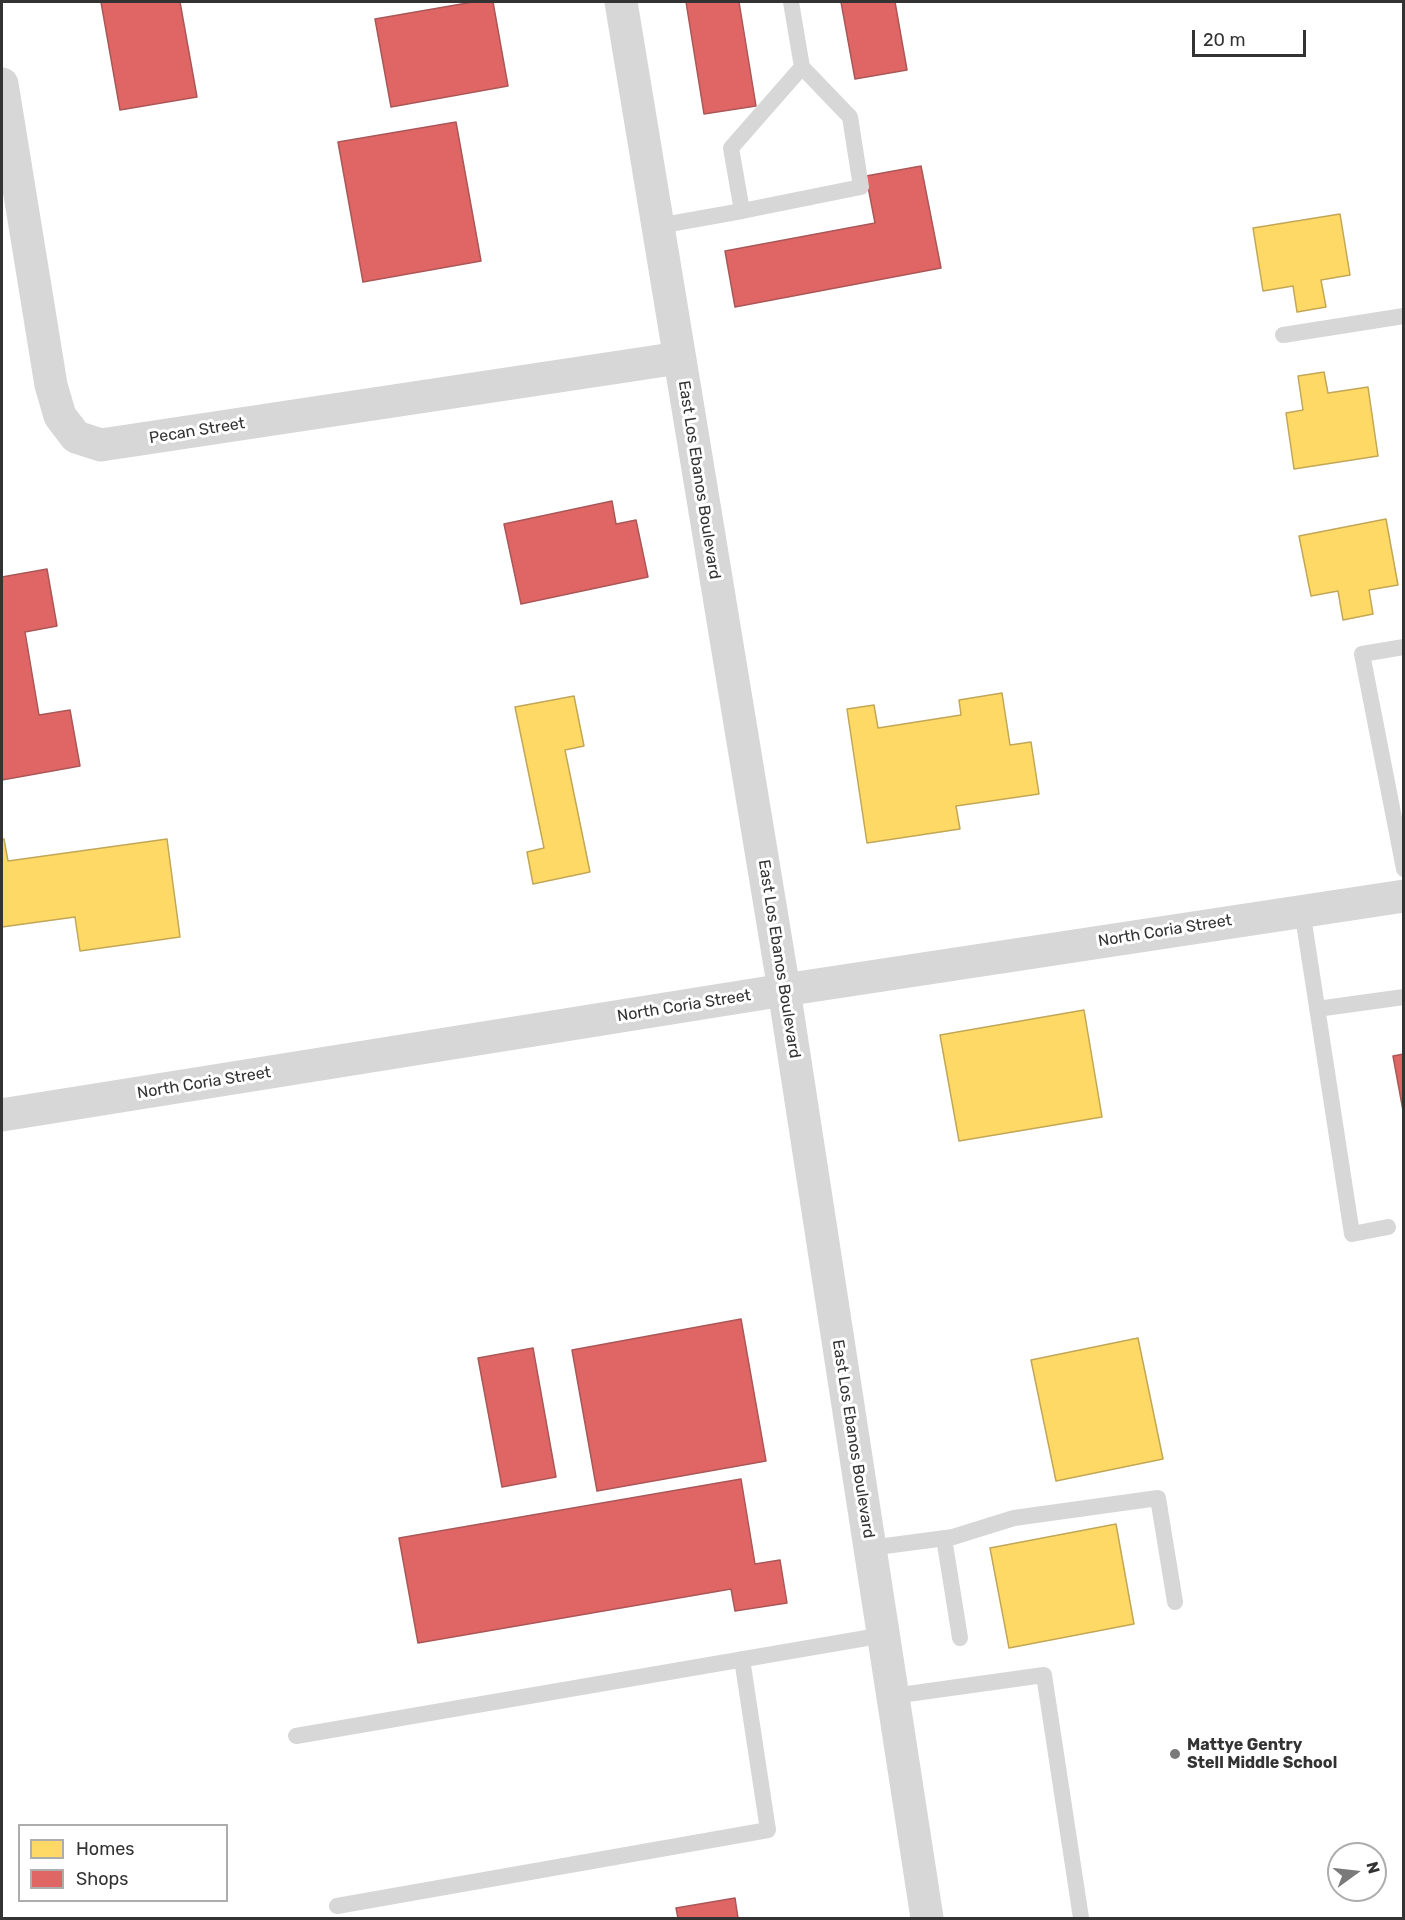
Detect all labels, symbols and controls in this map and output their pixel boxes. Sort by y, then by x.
scale bar [1195,18,1309,56]
text: 20 m [1203,29,1245,51]
street label: East Los Ebanos Boulevard [674,379,724,581]
street label: Pecan Street [148,414,246,448]
street label: East Los Ebanos Boulevard [754,858,804,1060]
street label: North Coria Street [1097,911,1233,951]
street label: North Coria Street [616,986,752,1026]
street label: North Coria Street [136,1063,272,1103]
street label: East Los Ebanos Boulevard [828,1338,878,1540]
place label: Mattye Gentry Stell Middle School [1187,1735,1337,1773]
marker: Mattye Gentry Stell Middle School [1168,1747,1182,1761]
legend [18,1824,228,1902]
text: Homes [76,1838,134,1860]
north arrow [1327,1842,1387,1902]
text: N [1362,1860,1384,1876]
text: Shops [76,1868,128,1890]

